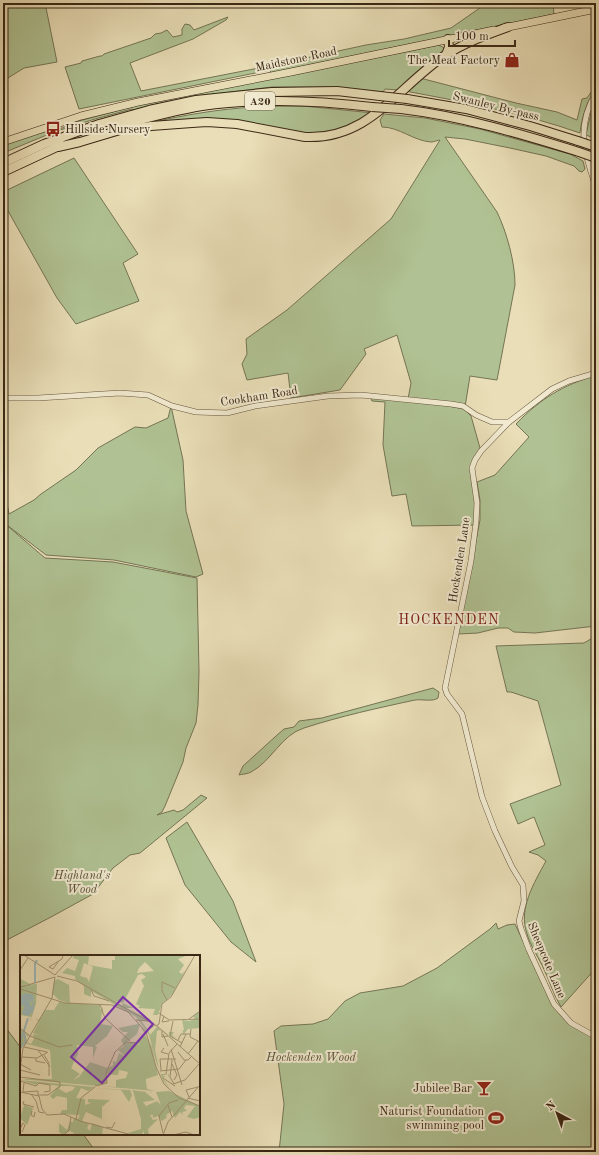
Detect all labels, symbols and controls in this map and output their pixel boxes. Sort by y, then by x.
scale bar [449,22,515,48]
text: 100 m [455,31,489,43]
street label: Maidstone Road [254,45,338,74]
shop icon: The Meat Factory [503,51,521,69]
place label: The Meat Factory [407,55,501,67]
street label: Swanley By-pass [451,90,540,124]
road number: A20 [245,92,275,110]
bus stop icon: Hillside Nursery [44,120,62,138]
place label: Hillside Nursery [65,124,151,136]
street label: Cookham Road [220,385,299,409]
street label: Hockenden Lane [447,516,473,604]
district label: HOCKENDEN [398,613,500,627]
park label: Highland's Wood [53,870,110,896]
street label: Sheepcote Lane [525,921,568,1001]
inset map [20,955,200,1135]
park label: Hockenden Wood [265,1052,357,1064]
bar icon: Jubilee Bar [475,1079,493,1097]
place label: Jubilee Bar [413,1083,472,1095]
north arrow [537,1093,577,1133]
text: N [545,1099,559,1113]
place label: Naturist Foundation swimming pool [379,1106,485,1132]
sports icon: Naturist Foundation swimming pool [487,1109,505,1127]

